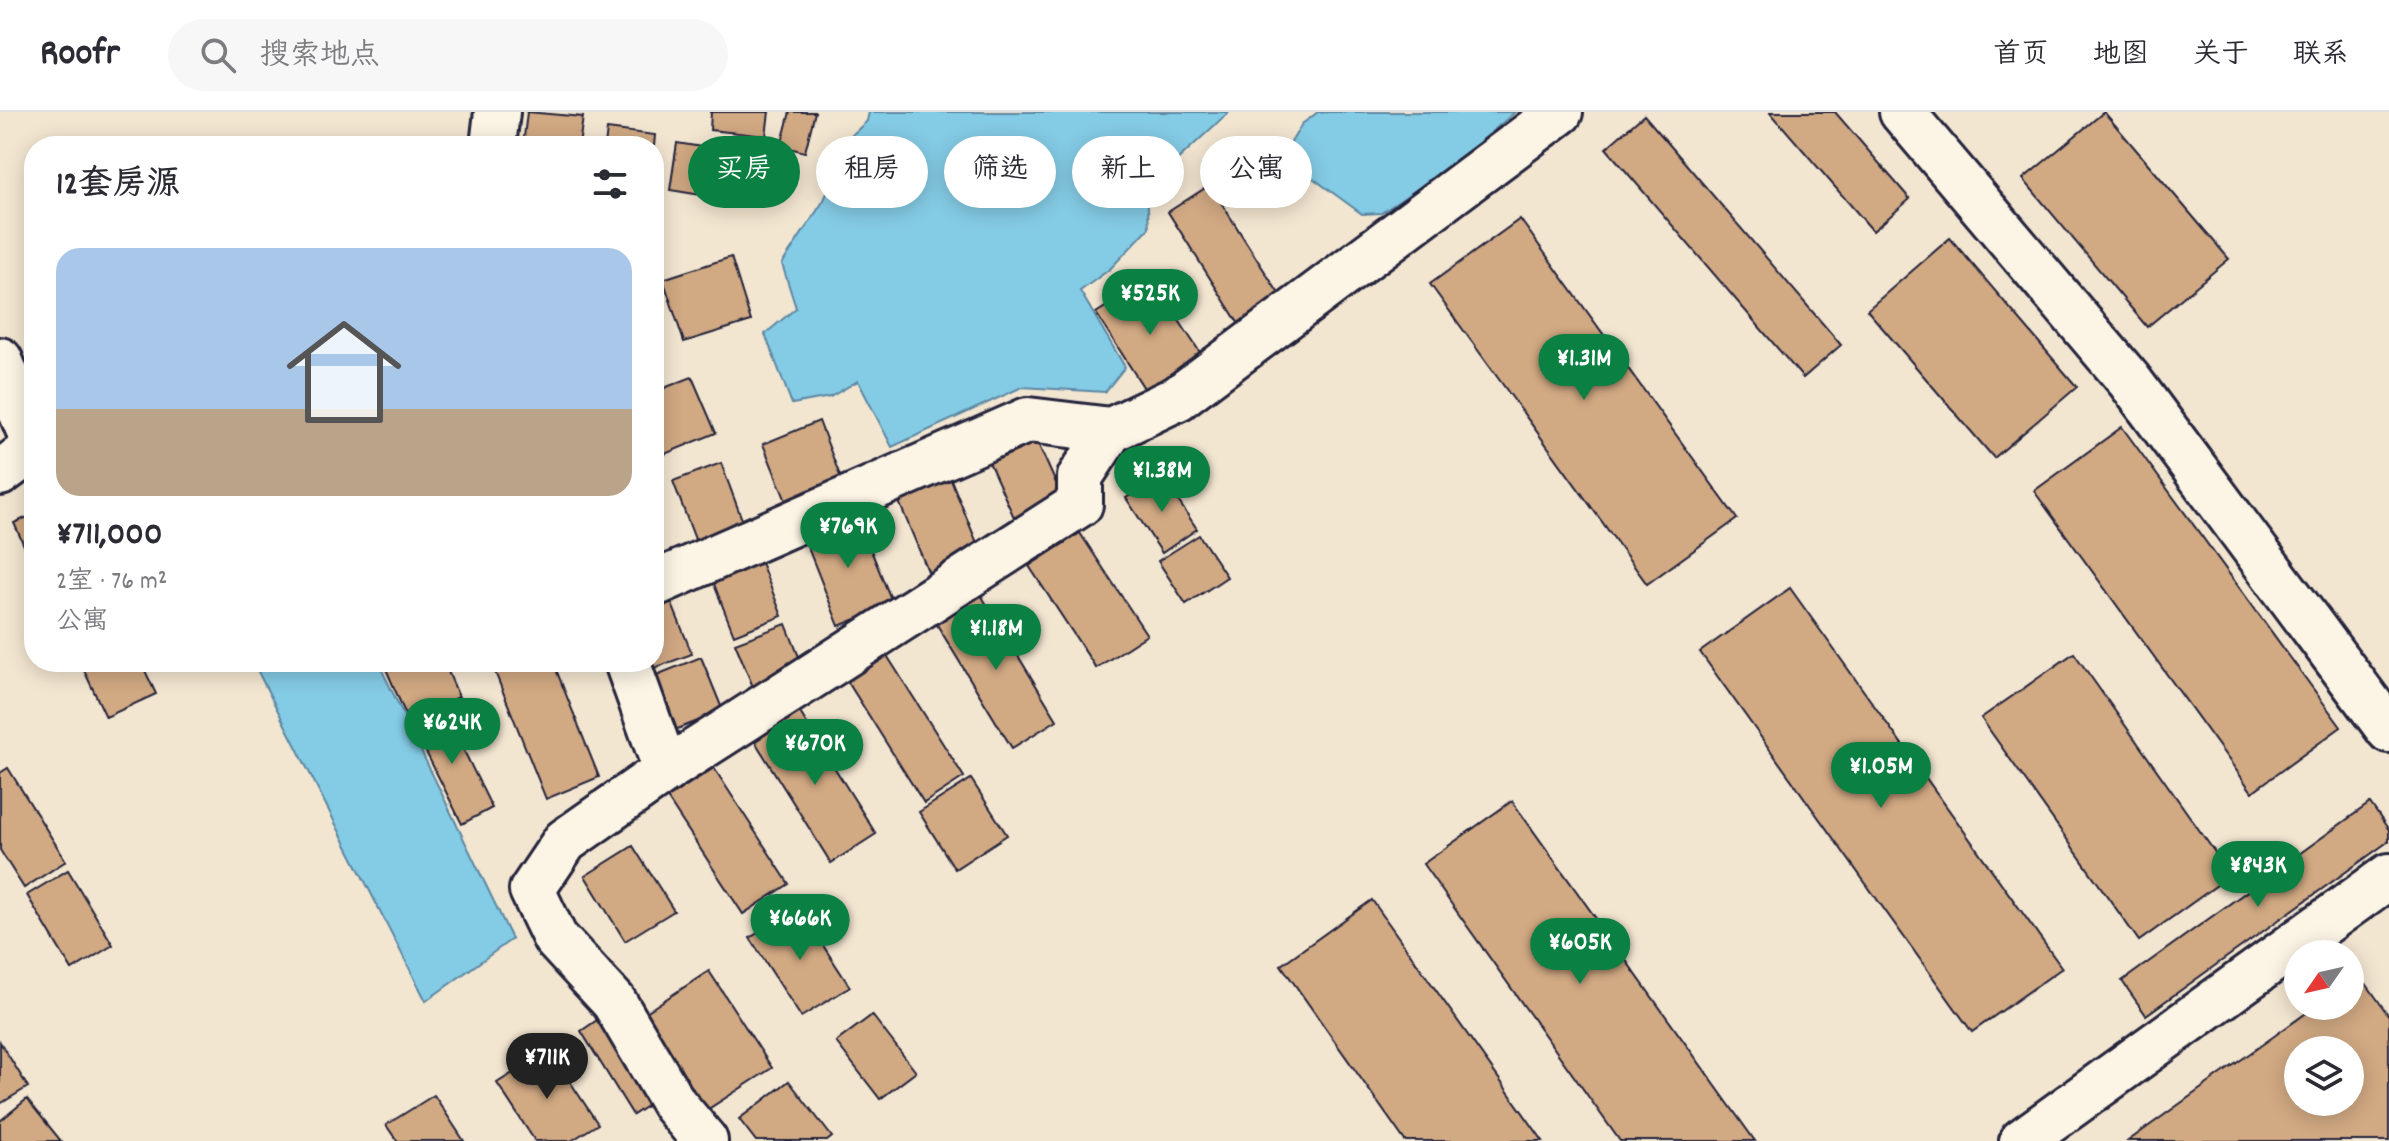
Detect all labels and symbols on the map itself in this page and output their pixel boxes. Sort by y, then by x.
pin: ¥525K [1094,269,1206,337]
pin: ¥1.31M [1519,334,1649,402]
pin: ¥1.38M [1097,446,1227,514]
pin: ¥769K [792,502,904,570]
pin: ¥1.18M [931,604,1061,672]
pin: ¥624K [396,698,508,766]
pin: ¥670K [759,719,871,787]
pin: ¥1.05M [1816,742,1946,810]
pin: ¥843K [2202,841,2314,909]
pin: ¥666K [744,894,856,962]
pin: ¥605K [1524,918,1636,986]
north arrow [2284,940,2364,1020]
pin: ¥711K [491,1033,603,1101]

